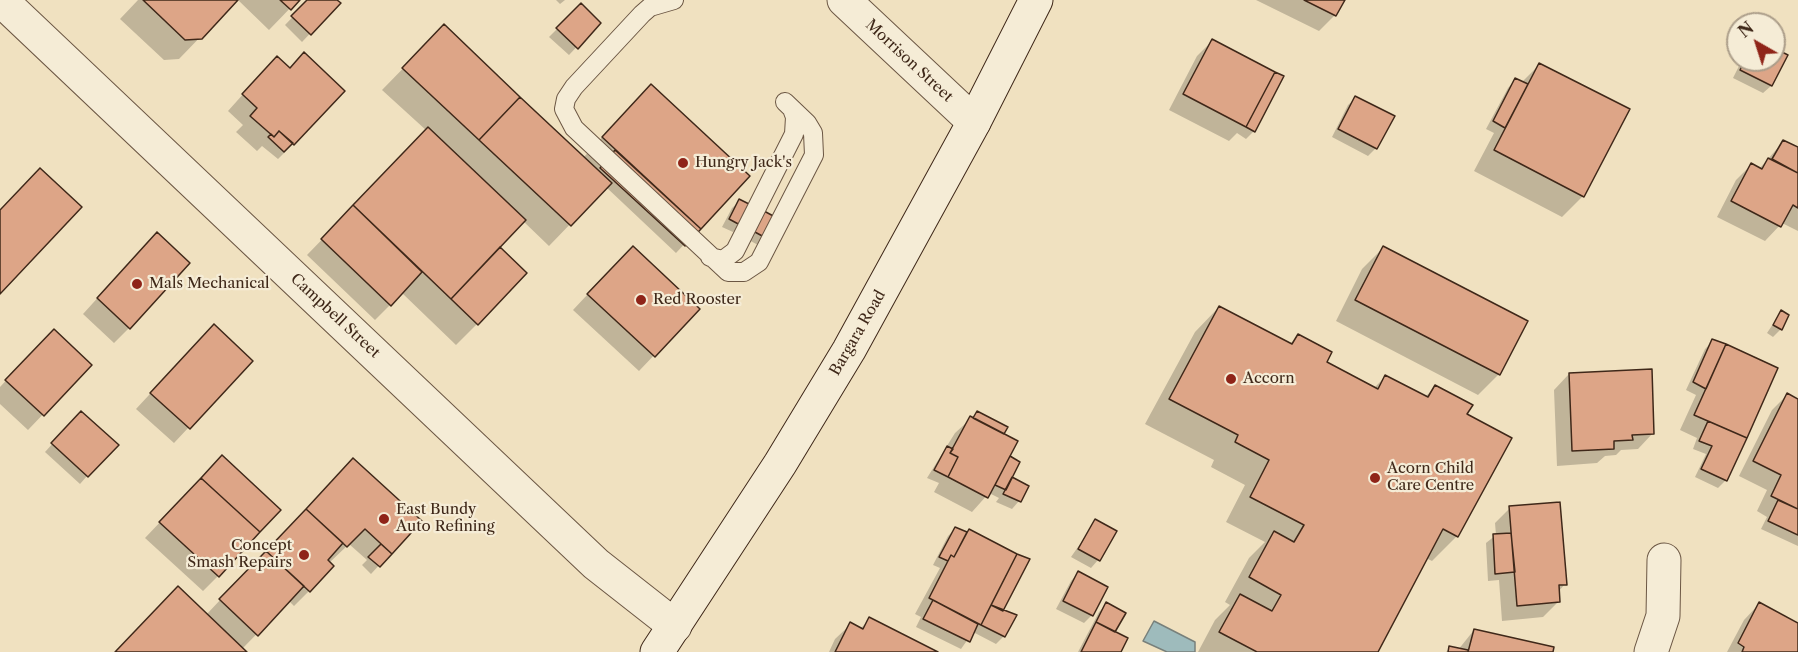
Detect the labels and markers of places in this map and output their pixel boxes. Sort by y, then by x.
place label: Hungry Jack's [695,154,792,172]
marker: Hungry Jack's [676,156,690,170]
place label: Mals Mechanical [149,275,270,293]
marker: Mals Mechanical [130,277,144,291]
place label: Red Rooster [653,291,741,309]
marker: Red Rooster [634,293,648,307]
place label: Accorn [1243,370,1295,388]
marker: Accorn [1224,372,1238,386]
place label: Acorn Child Care Centre [1387,460,1474,495]
marker: Acorn Child Care Centre [1368,471,1382,485]
place label: East Bundy Auto Refining [396,501,495,536]
marker: East Bundy Auto Refining [377,512,391,526]
place label: Concept Smash Repairs [187,537,292,572]
marker: Concept Smash Repairs [297,548,311,562]

